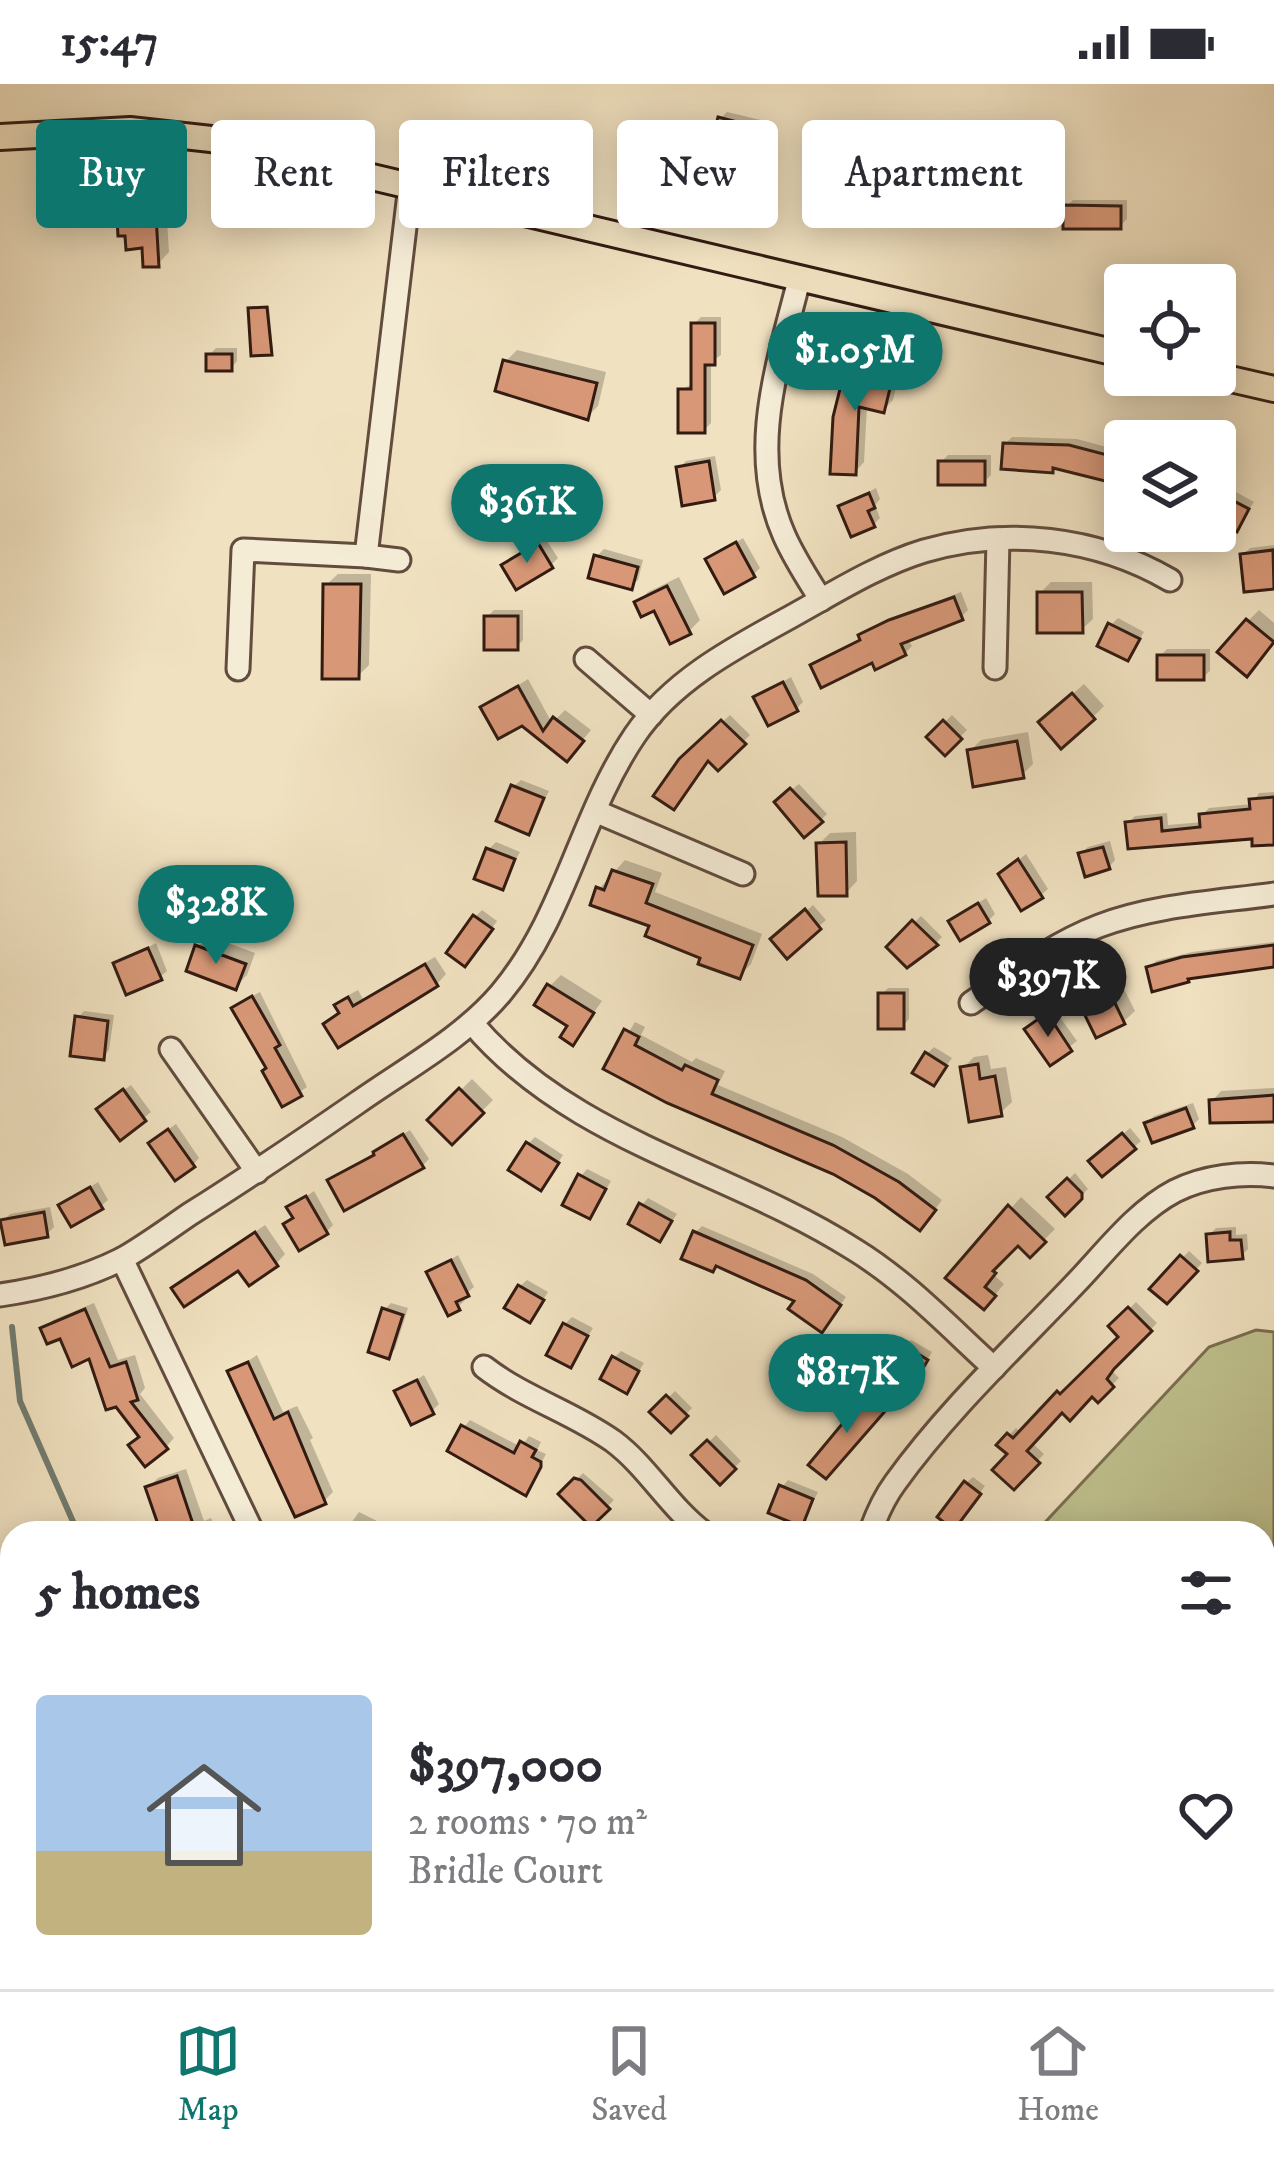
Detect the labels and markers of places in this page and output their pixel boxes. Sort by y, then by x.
pin: $1.05M [757,312,953,414]
pin: $361K [443,464,611,566]
pin: $328K [132,865,300,967]
pin: $397K [964,938,1132,1040]
pin: $817K [763,1334,931,1436]

